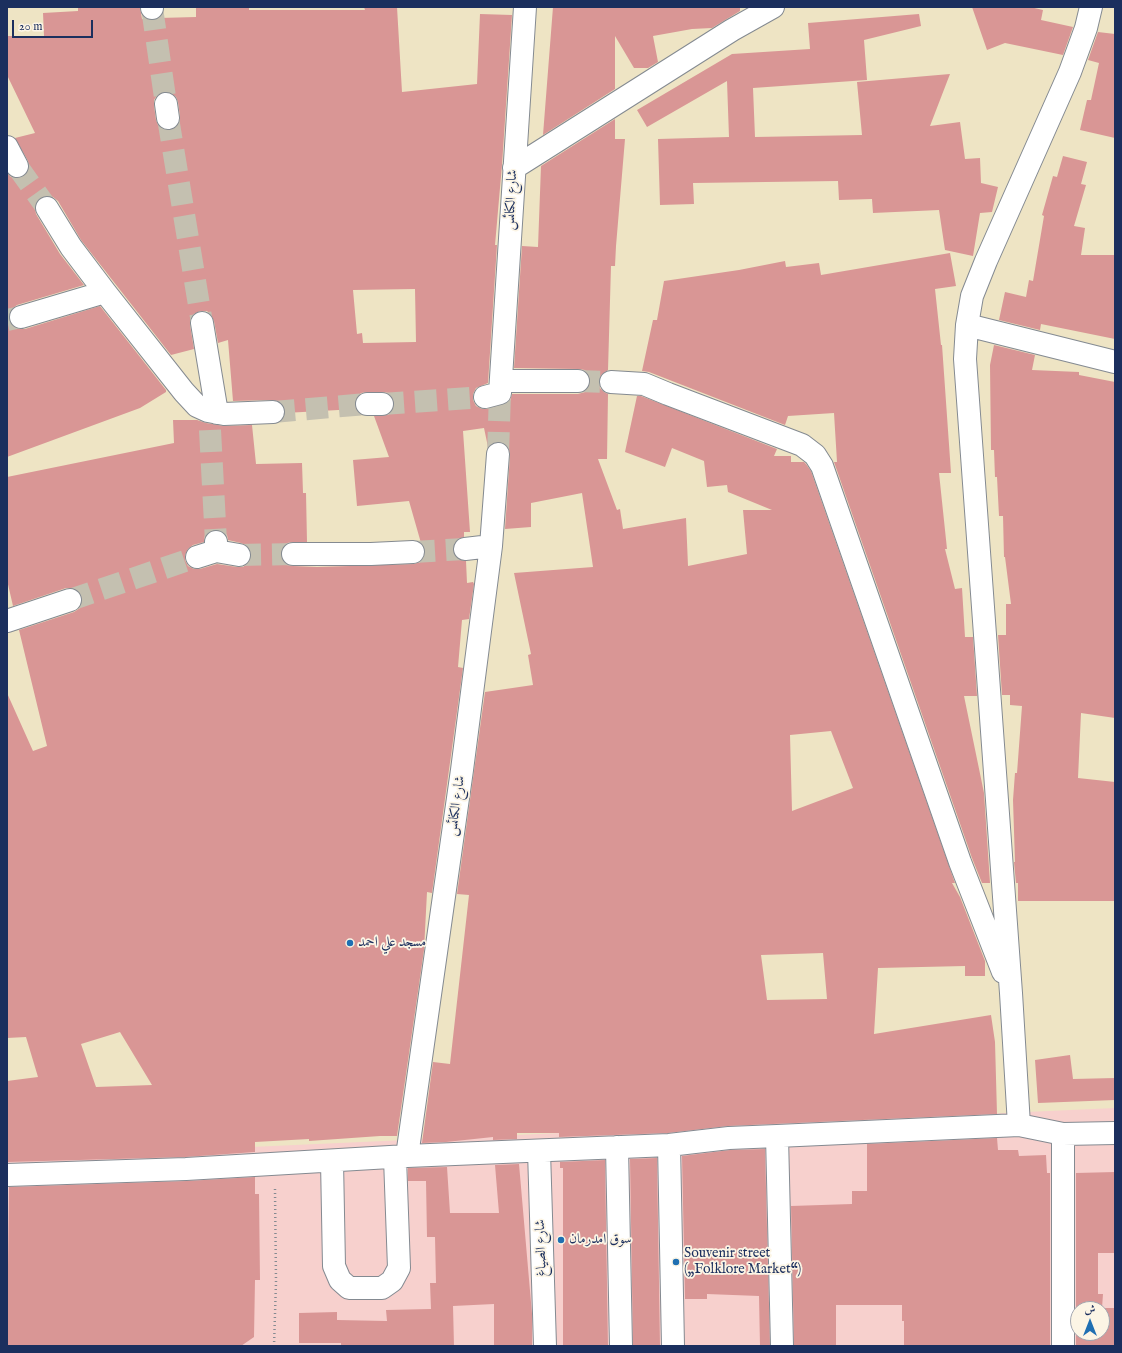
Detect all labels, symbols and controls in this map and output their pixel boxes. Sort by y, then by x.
scale bar [14,12,95,38]
text: 20 m [19,19,42,34]
street label: شارع الكنائس [502,169,522,231]
street label: شارع الكنائس [444,775,470,837]
place label: مسجد علي احمد [358,935,426,951]
marker: مسجد علي احمد [345,938,355,948]
street label: شارع الصياغ [533,1219,551,1277]
place label: سوق امدرمان [569,1232,632,1248]
marker: سوق امدرمان [556,1235,566,1245]
place label: Souvenir street („Folklore Market“) [684,1246,801,1278]
marker: Souvenir street („Folklore Market“) [671,1257,681,1267]
north arrow [1070,1301,1110,1341]
text: ش [1085,1303,1095,1317]

